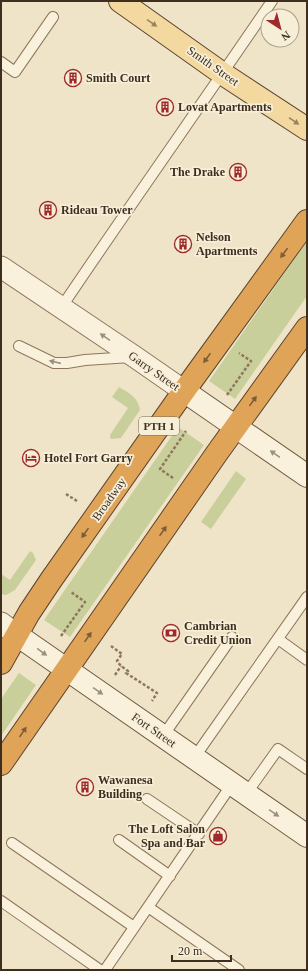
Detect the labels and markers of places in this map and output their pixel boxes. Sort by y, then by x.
building icon: Smith Court [63,68,83,88]
place label: Smith Court [86,71,150,85]
building icon: Lovat Apartments [155,97,175,117]
place label: Lovat Apartments [178,100,272,114]
building icon: The Drake [228,162,248,182]
place label: The Drake [170,165,226,179]
building icon: Rideau Tower [38,200,58,220]
place label: Rideau Tower [61,203,133,217]
place label: Nelson Apartments [196,230,258,258]
building icon: Nelson Apartments [173,234,193,254]
hotel icon: Hotel Fort Garry [21,448,41,468]
place label: Hotel Fort Garry [44,451,133,465]
place label: Cambrian Credit Union [184,619,252,647]
bank icon: Cambrian Credit Union [161,623,181,643]
place label: Wawanesa Building [98,773,153,801]
building icon: Wawanesa Building [75,777,95,797]
place label: The Loft Salon Spa and Bar [128,822,206,850]
shop icon: The Loft Salon Spa and Bar [208,826,228,846]

